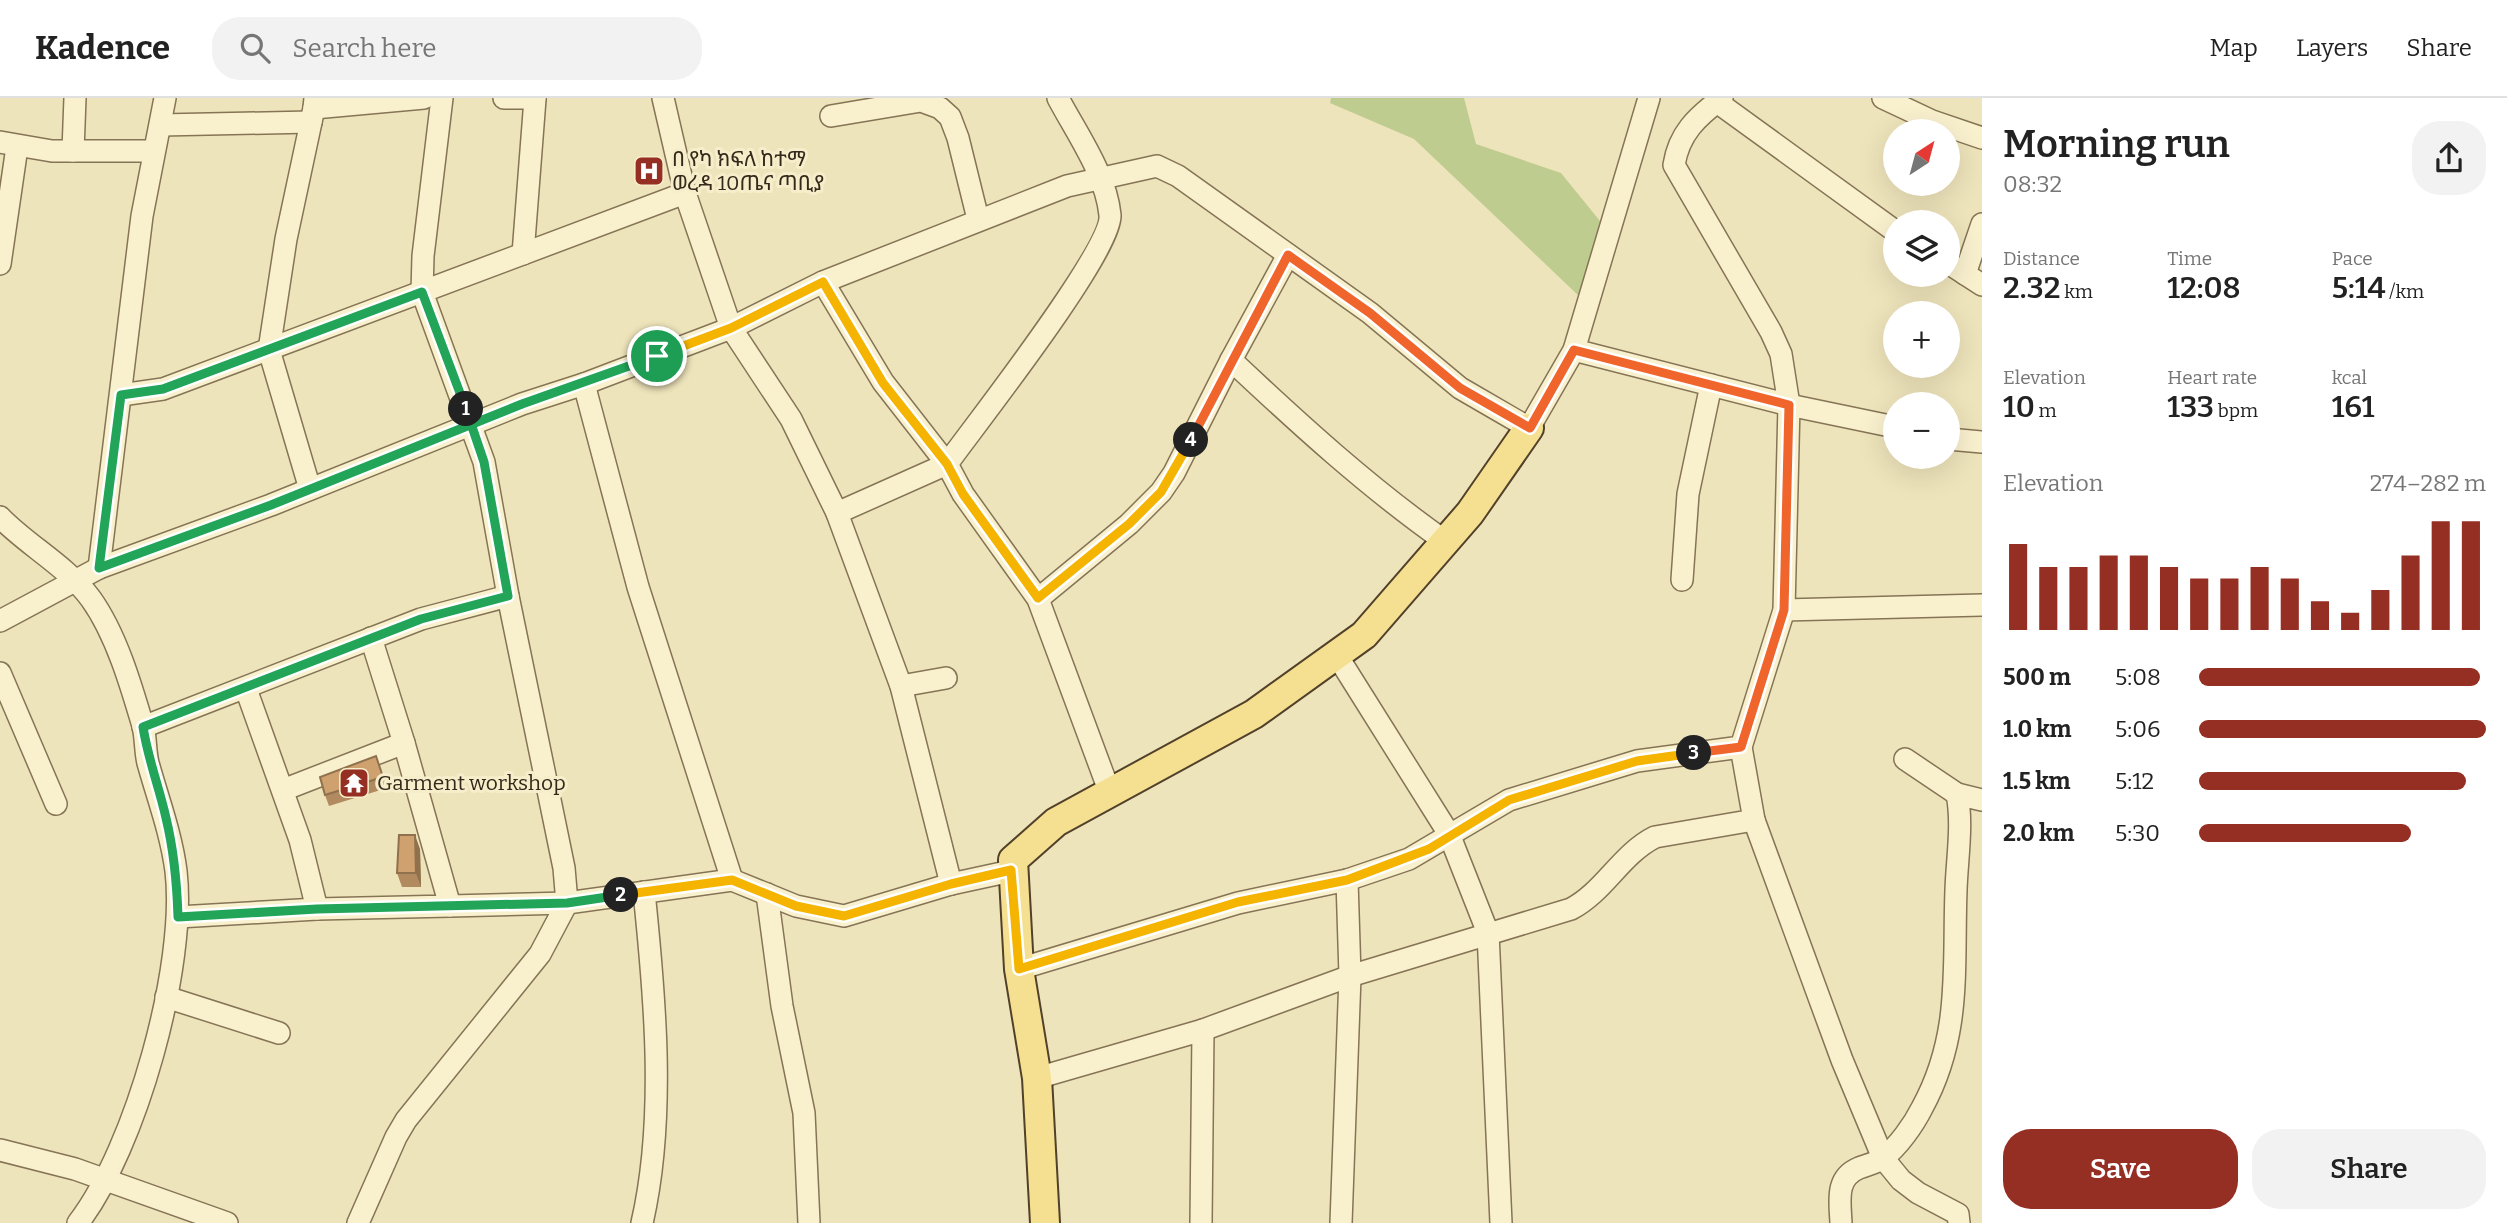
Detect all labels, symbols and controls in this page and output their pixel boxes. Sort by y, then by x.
search box [212,17,702,80]
text: Kadence [35,28,170,68]
icon: search [236,29,274,67]
text: Search here [292,33,437,64]
text: Map [2210,34,2258,62]
text: Layers [2296,34,2368,62]
text: Share [2406,34,2472,62]
north arrow [1883,119,1960,196]
map controls [1883,119,1960,469]
text: Morning run [2003,121,2230,167]
button: share [2412,121,2486,195]
place label: በ የካ ክፍለ ከተማ ወረዳ 10ጤና ጣቢያ [672,146,824,196]
hospital icon: በ የካ ክፍለ ከተማ ወረዳ 10ጤና ጣቢያ [632,154,666,188]
text: 08:32 [2003,170,2062,198]
button: layers [1883,210,1960,287]
text: Distance [2003,247,2080,270]
text: Time [2167,247,2212,270]
text: Pace [2332,247,2373,270]
text: 2.32 [2003,270,2060,306]
text: 12:08 [2167,270,2241,306]
text: 5:14 [2332,270,2385,306]
text: km [2060,280,2093,303]
text: /km [2385,280,2424,303]
button: + [1883,301,1960,378]
pin [627,326,687,386]
icon: arrive [638,337,676,375]
text: Elevation [2003,366,2086,389]
text: Heart rate [2167,366,2257,389]
text: kcal [2332,366,2367,389]
text: 10 [2003,389,2035,425]
text: 133 [2167,389,2214,425]
text: 161 [2332,389,2374,425]
pin: 1 [448,392,484,426]
button: − [1883,392,1960,469]
text: 1 [461,397,470,420]
text: m [2035,399,2057,422]
text: bpm [2214,399,2258,422]
pin: 4 [1174,422,1208,458]
text: 4 [1185,428,1196,451]
text: Elevation [2003,469,2103,497]
text: 274–282 m [2370,469,2486,497]
text: 500 m [2003,663,2071,691]
text: 5:08 [2115,663,2161,691]
text: 1.0 km [2003,715,2072,743]
text: 5:06 [2115,715,2160,743]
pin: 3 [1676,736,1712,770]
text: 3 [1688,741,1699,764]
temple icon: Garment workshop [337,766,371,800]
text: 1.5 km [2003,767,2070,795]
text: 5:12 [2115,767,2154,795]
place label: Garment workshop [377,770,566,796]
text: 2.0 km [2003,819,2074,847]
text: 5:30 [2115,819,2160,847]
pin: 2 [604,878,638,912]
text: 2 [615,883,626,906]
button: Save [2003,1129,2238,1209]
button: Share [2252,1129,2486,1209]

